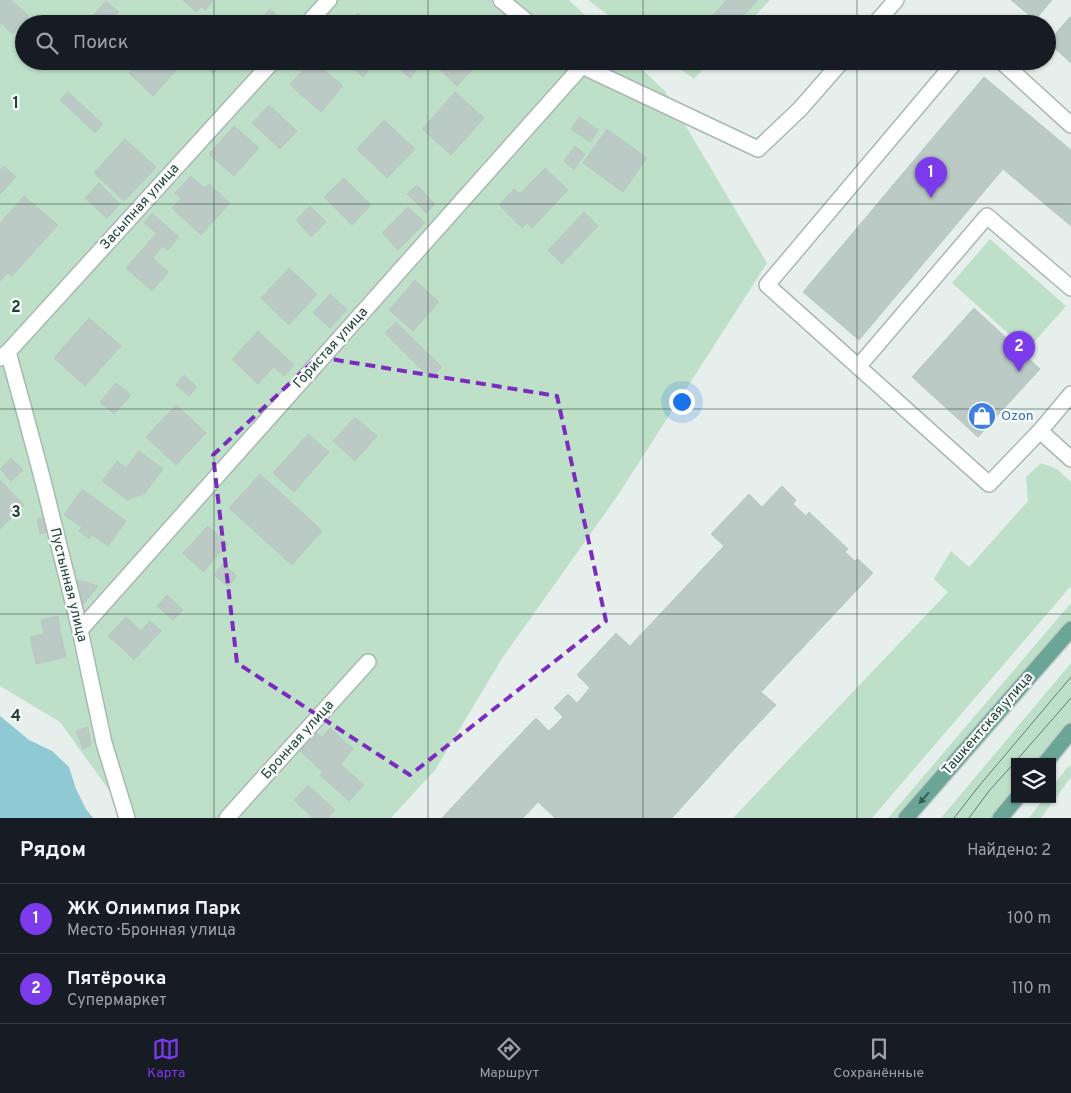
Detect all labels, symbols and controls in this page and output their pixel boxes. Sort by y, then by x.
search box [15,15,1056,70]
icon: search [33,29,61,57]
text: Поиск [73,31,129,55]
text: 1 [13,94,19,114]
pin: 1 [915,157,947,198]
street label: Засыпная улица [97,161,183,253]
text: 2 [11,298,21,318]
street label: Гористая улица [290,304,372,392]
pin: 2 [1003,331,1035,372]
your location [669,389,695,415]
shop icon: Ozon [967,401,997,431]
place label: Ozon [1001,408,1034,425]
text: 3 [11,503,21,523]
street label: Пустынная улица [46,526,90,644]
street label: Ташкентская улица [939,669,1037,779]
street label: Бронная улица [258,697,338,783]
text: 4 [11,707,21,727]
map controls [1011,758,1056,803]
button: layers [1011,758,1056,803]
one-way arrow [918,791,929,804]
text: Рядом [20,837,86,864]
text: Найдено: 2 [967,841,1051,861]
text: ЖК Олимпия Парк [67,897,241,921]
text: 1 [33,909,39,929]
text: 100 m [1007,909,1051,929]
text: Место · Бронная улица [67,921,236,941]
text: Пятёрочка [67,967,166,991]
text: 2 [31,979,41,999]
text: 110 m [1011,979,1051,999]
text: Супермаркет [67,991,167,1011]
tab: Карта [147,1035,185,1082]
tab: Маршрут [479,1035,539,1082]
tab: Сохранённые [833,1035,924,1082]

